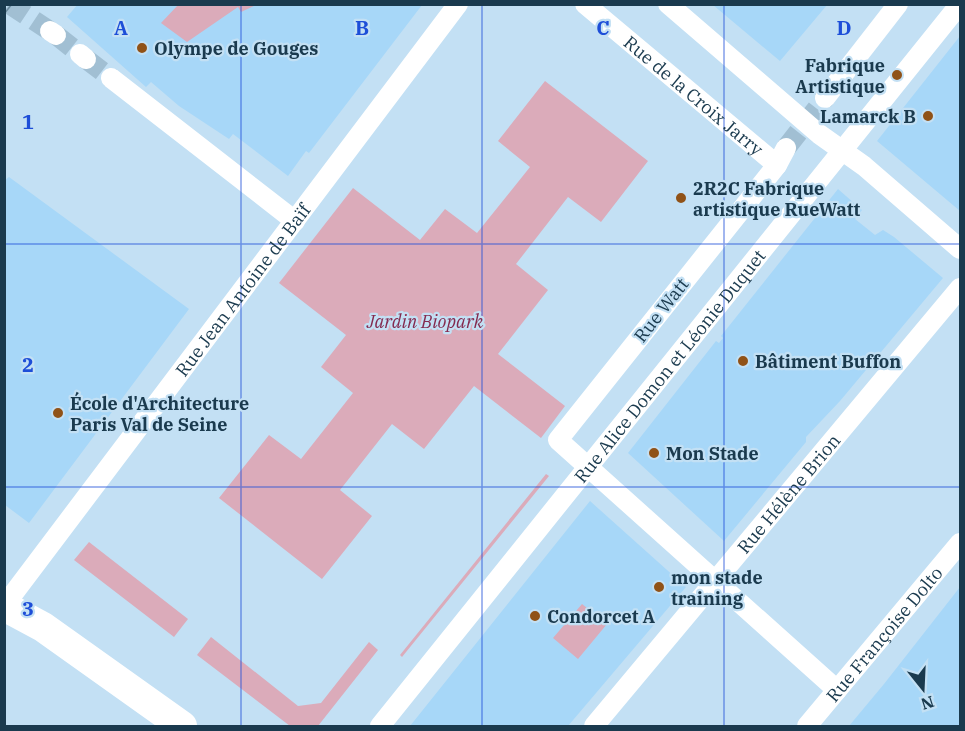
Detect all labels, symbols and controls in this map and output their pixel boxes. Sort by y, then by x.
text: A [114,14,128,41]
text: B [355,14,369,41]
text: C [596,14,610,41]
text: D [836,14,852,41]
street label: Rue de la Croix Jarry [619,30,768,160]
place label: Olympe de Gouges [154,37,318,60]
marker: Olympe de Gouges [135,41,149,55]
place label: Fabrique Artistique [795,54,885,98]
marker: Fabrique Artistique [890,68,904,82]
place label: Lamarck B [820,105,916,128]
text: 1 [22,108,34,135]
marker: Lamarck B [921,109,935,123]
place label: 2R2C Fabrique artistique RueWatt [693,177,860,221]
marker: 2R2C Fabrique artistique RueWatt [674,191,688,205]
street label: Rue Jean Antoine de Baïf [170,197,316,381]
street label: Rue Alice Domon et Léonie Duquet [569,245,770,487]
street label: Rue Watt [629,273,693,347]
park label: Jardin Biopark [366,310,484,333]
place label: Bâtiment Buffon [755,350,901,373]
text: 2 [22,351,34,378]
marker: Bâtiment Buffon [736,354,750,368]
place label: École d'Architecture Paris Val de Seine [70,391,249,436]
marker: École d'Architecture Paris Val de Seine [51,406,65,420]
street label: Rue Hélène Brion [732,429,845,558]
place label: Mon Stade [666,442,759,465]
marker: Mon Stade [647,446,661,460]
street label: Rue Françoise Dolto [821,562,947,706]
place label: mon stade training [671,566,763,610]
marker: mon stade training [652,580,666,594]
text: 3 [22,595,34,622]
place label: Condorcet A [547,605,656,628]
marker: Condorcet A [528,609,542,623]
north arrow [893,659,953,719]
text: N [919,692,937,715]

